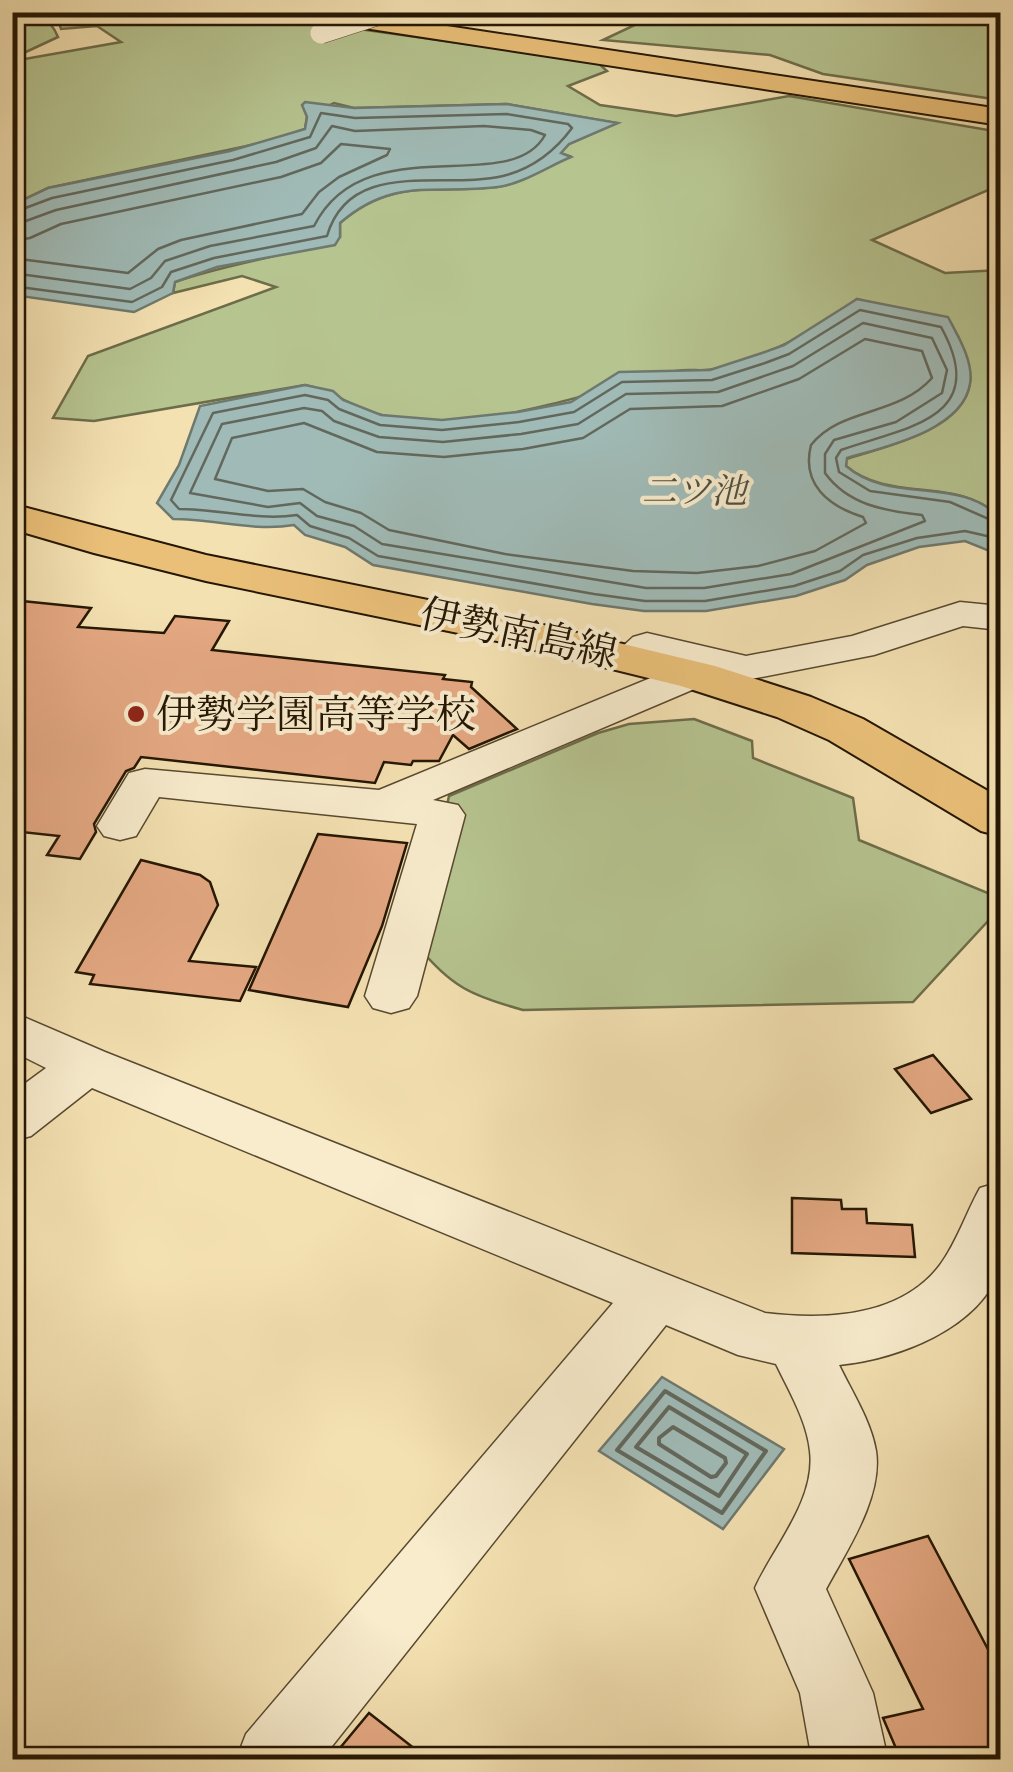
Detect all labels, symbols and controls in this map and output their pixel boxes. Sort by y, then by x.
water label: 二ツ池 [641,471,750,516]
street label: 伊勢南島線 [415,591,621,682]
place label: 伊勢学園高等学校 [156,692,476,743]
marker: 伊勢学園高等学校 [125,703,147,725]

